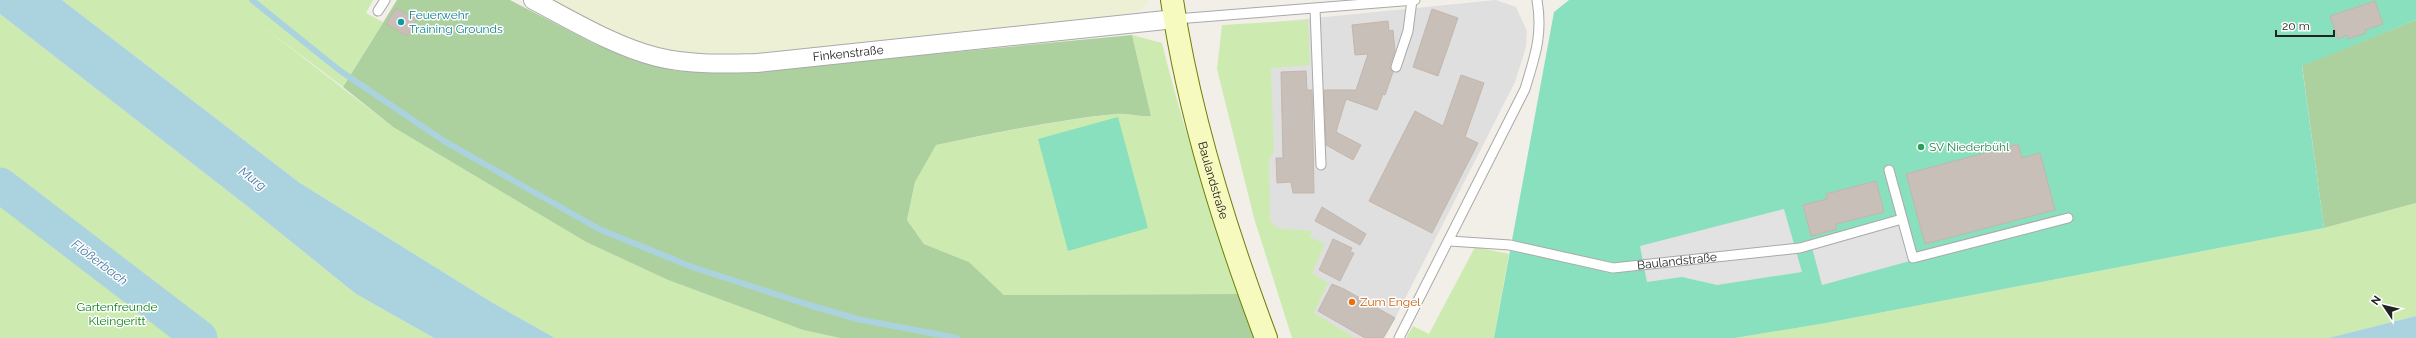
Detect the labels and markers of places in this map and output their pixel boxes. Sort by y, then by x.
place label: Feuerwehr Training Grounds [409,8,503,36]
marker: Feuerwehr Training Grounds [396,17,406,27]
place label: SV Niederbühl [1929,140,2010,154]
marker: SV Niederbühl [1916,142,1926,152]
place label: Zum Engel [1360,295,1421,309]
marker: Zum Engel [1347,297,1357,307]

